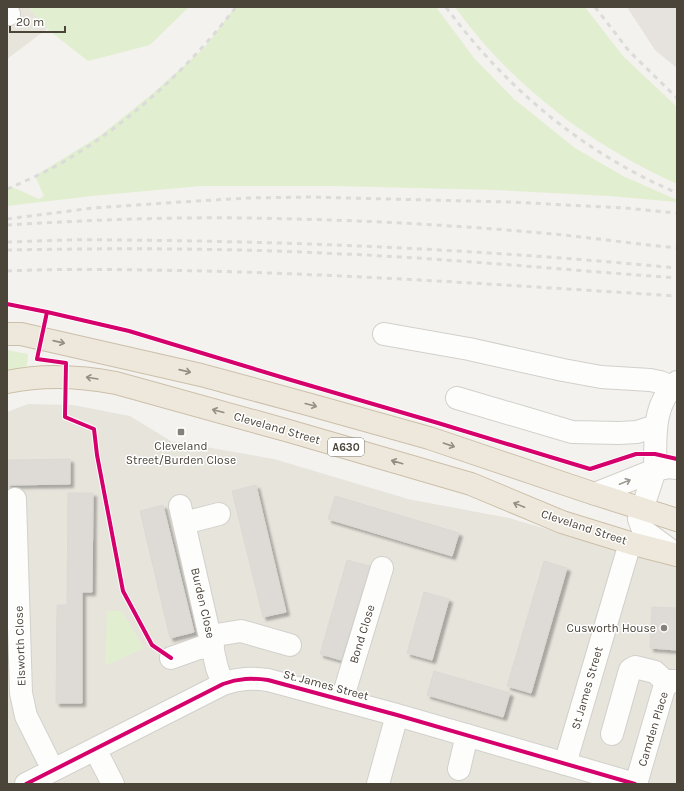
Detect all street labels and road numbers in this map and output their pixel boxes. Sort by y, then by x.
street label: Cleveland Street [232,409,322,447]
road number: A630 [328,438,364,456]
street label: Cleveland Street [539,507,629,548]
street label: Burden Close [188,566,218,640]
street label: Bond Close [346,603,378,665]
street label: Elsworth Close [12,606,28,686]
street label: St James Street [568,644,606,731]
street label: St. James Street [282,667,371,703]
street label: Camden Place [635,690,671,768]

